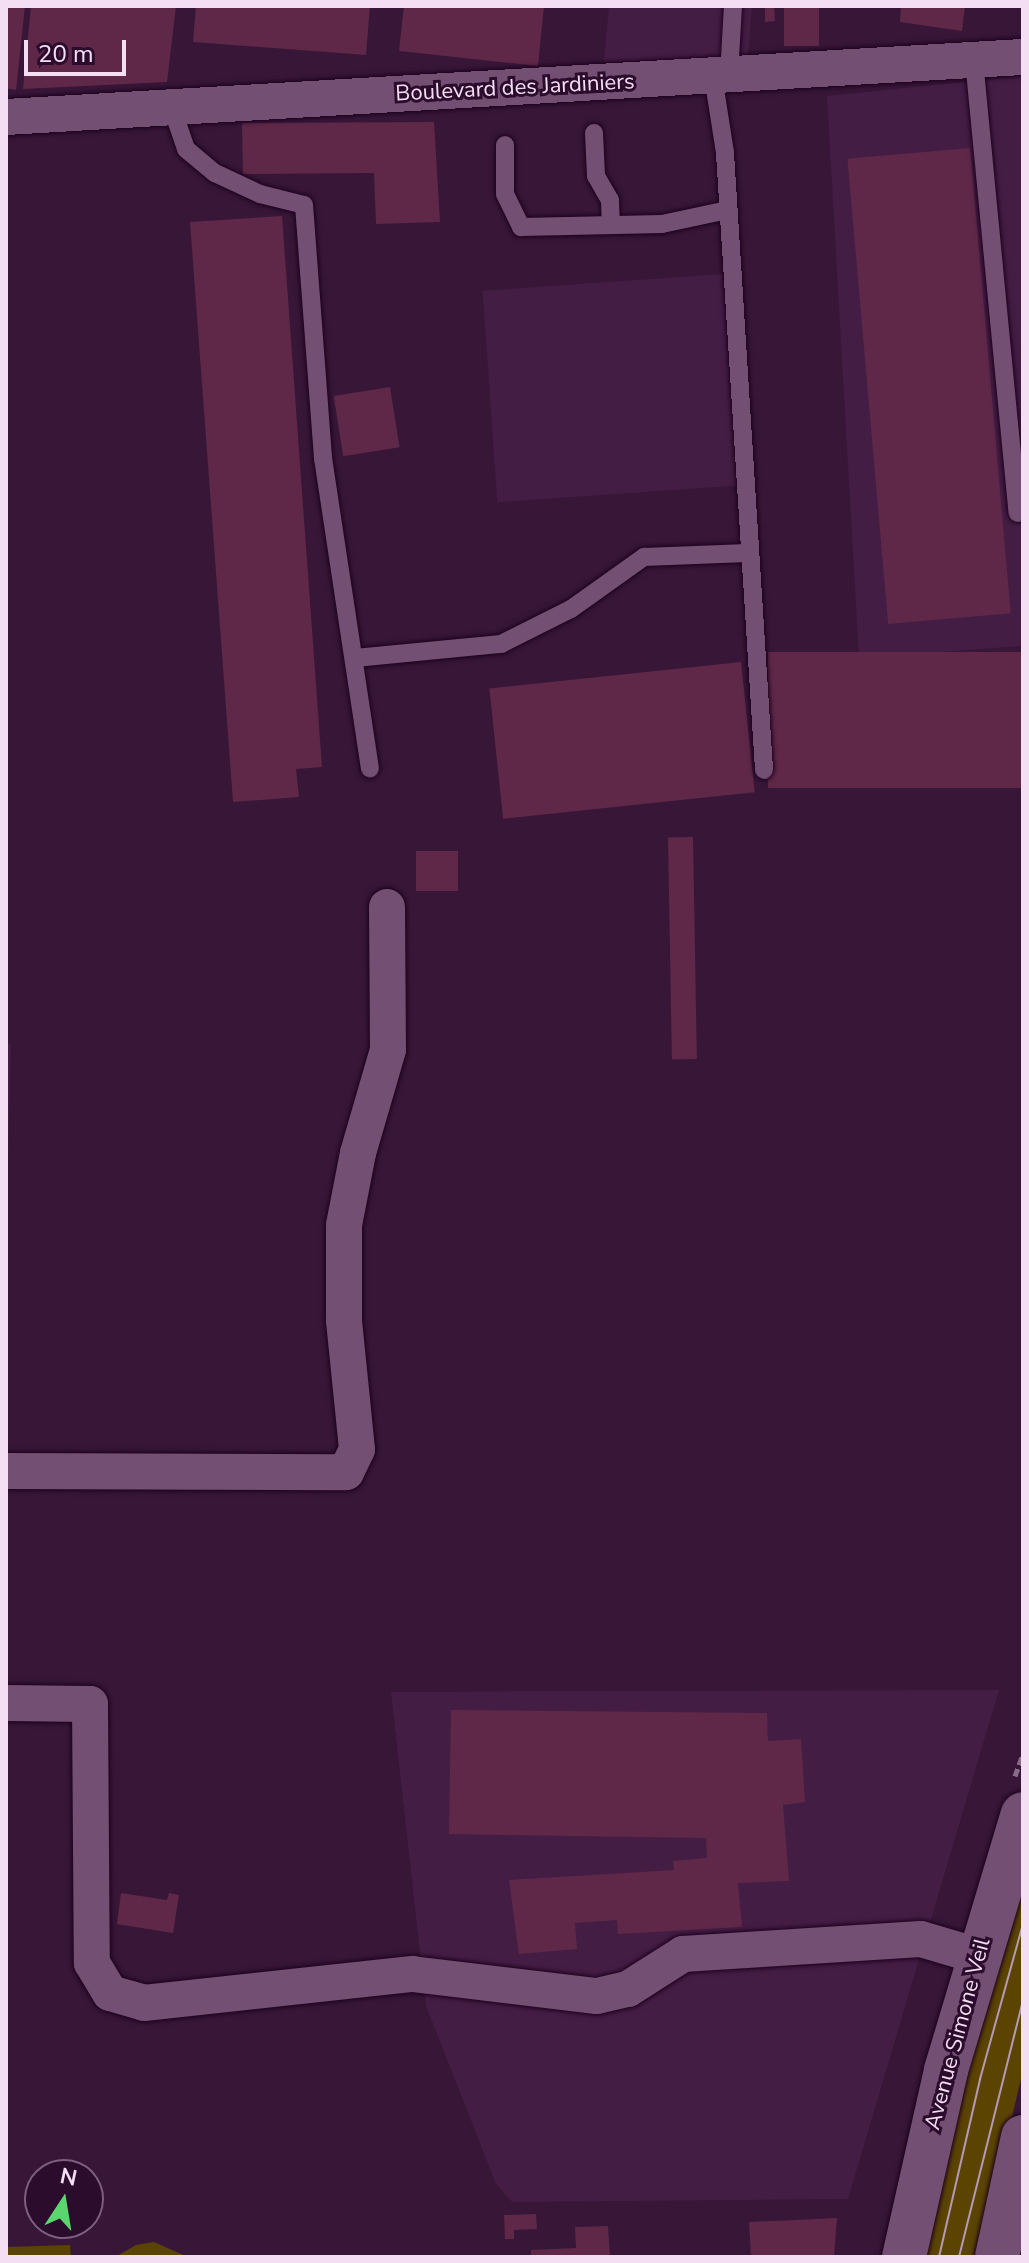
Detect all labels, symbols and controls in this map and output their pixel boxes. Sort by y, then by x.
scale bar [28,24,130,74]
text: 20 m [38,38,94,70]
street label: Boulevard des Jardiniers [395,69,635,107]
street label: Avenue Simone Veil [920,1935,996,2133]
north arrow [24,2159,104,2239]
text: N [57,2161,80,2194]

